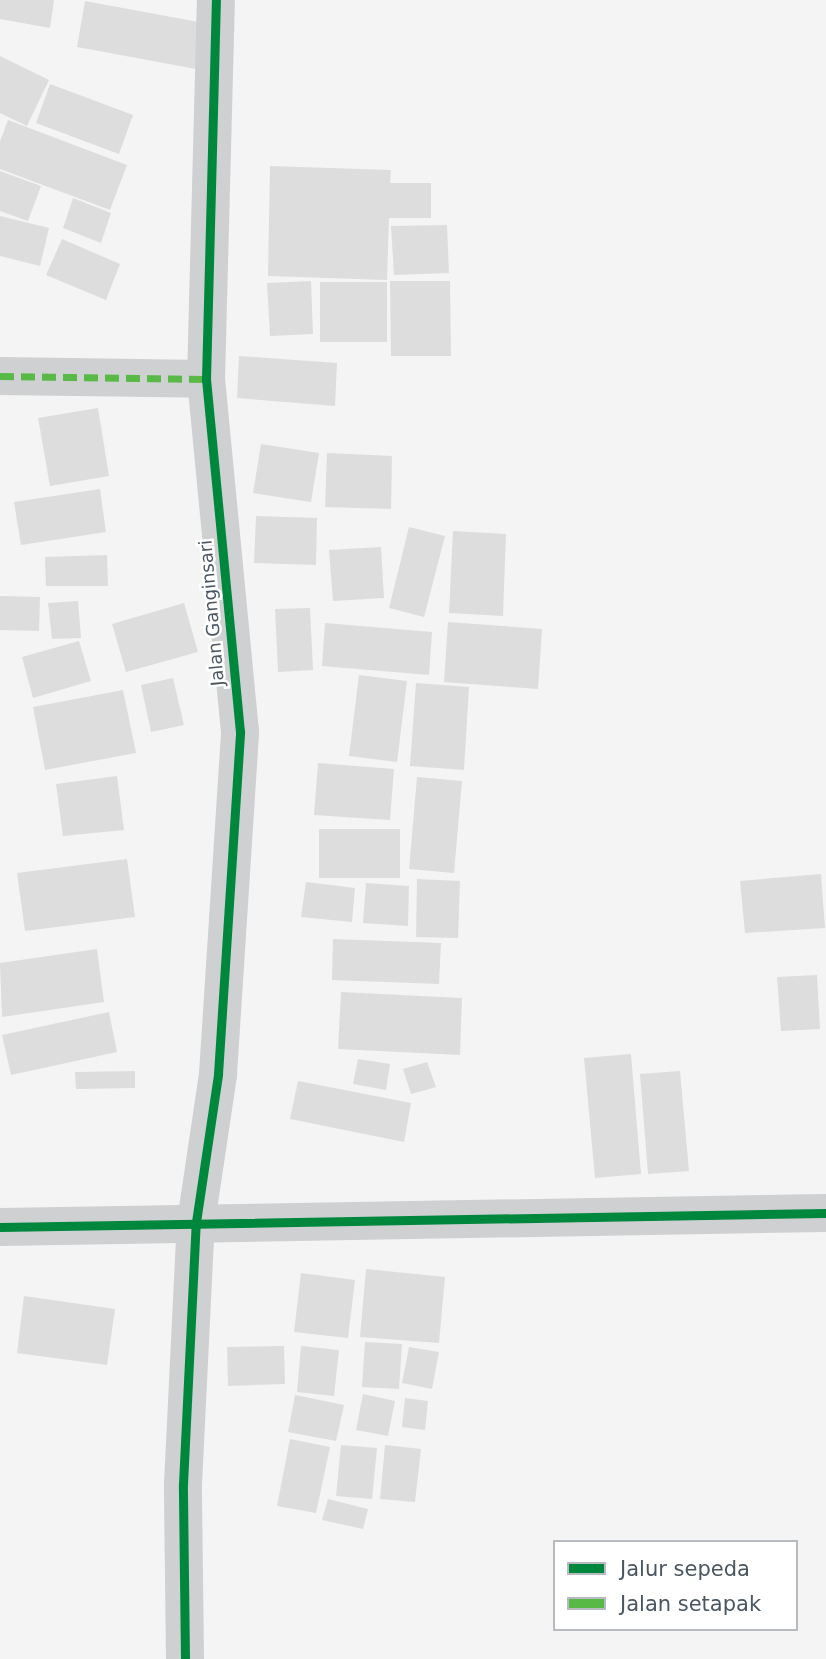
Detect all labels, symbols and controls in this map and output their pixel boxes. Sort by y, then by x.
street label: Jalan Ganginsari [195,539,229,687]
legend [553,1540,798,1631]
text: Jalur sepeda [620,1557,750,1581]
text: Jalan setapak [620,1592,761,1616]

